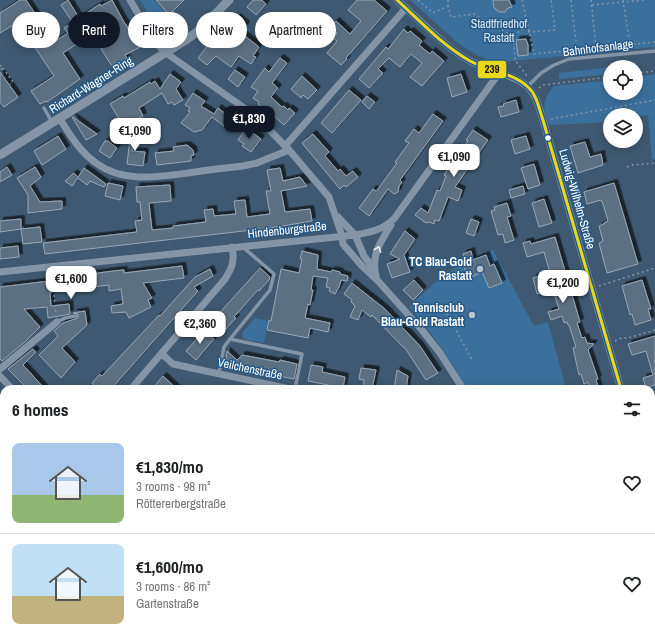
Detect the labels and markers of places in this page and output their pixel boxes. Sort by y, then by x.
pin: €1,830 [216,106,282,140]
pin: €1,090 [102,118,168,152]
unlabelled marker [543,133,553,143]
pin: €1,090 [421,144,487,178]
place label: TC Blau-Gold Rastatt [409,254,473,284]
marker: TC Blau-Gold Rastatt [475,264,485,274]
pin: €1,600 [38,266,104,300]
pin: €1,200 [530,270,596,304]
place label: Tennisclub Blau-Gold Rastatt [381,300,465,330]
marker: Tennisclub Blau-Gold Rastatt [467,310,477,320]
pin: €2,360 [167,311,233,345]

